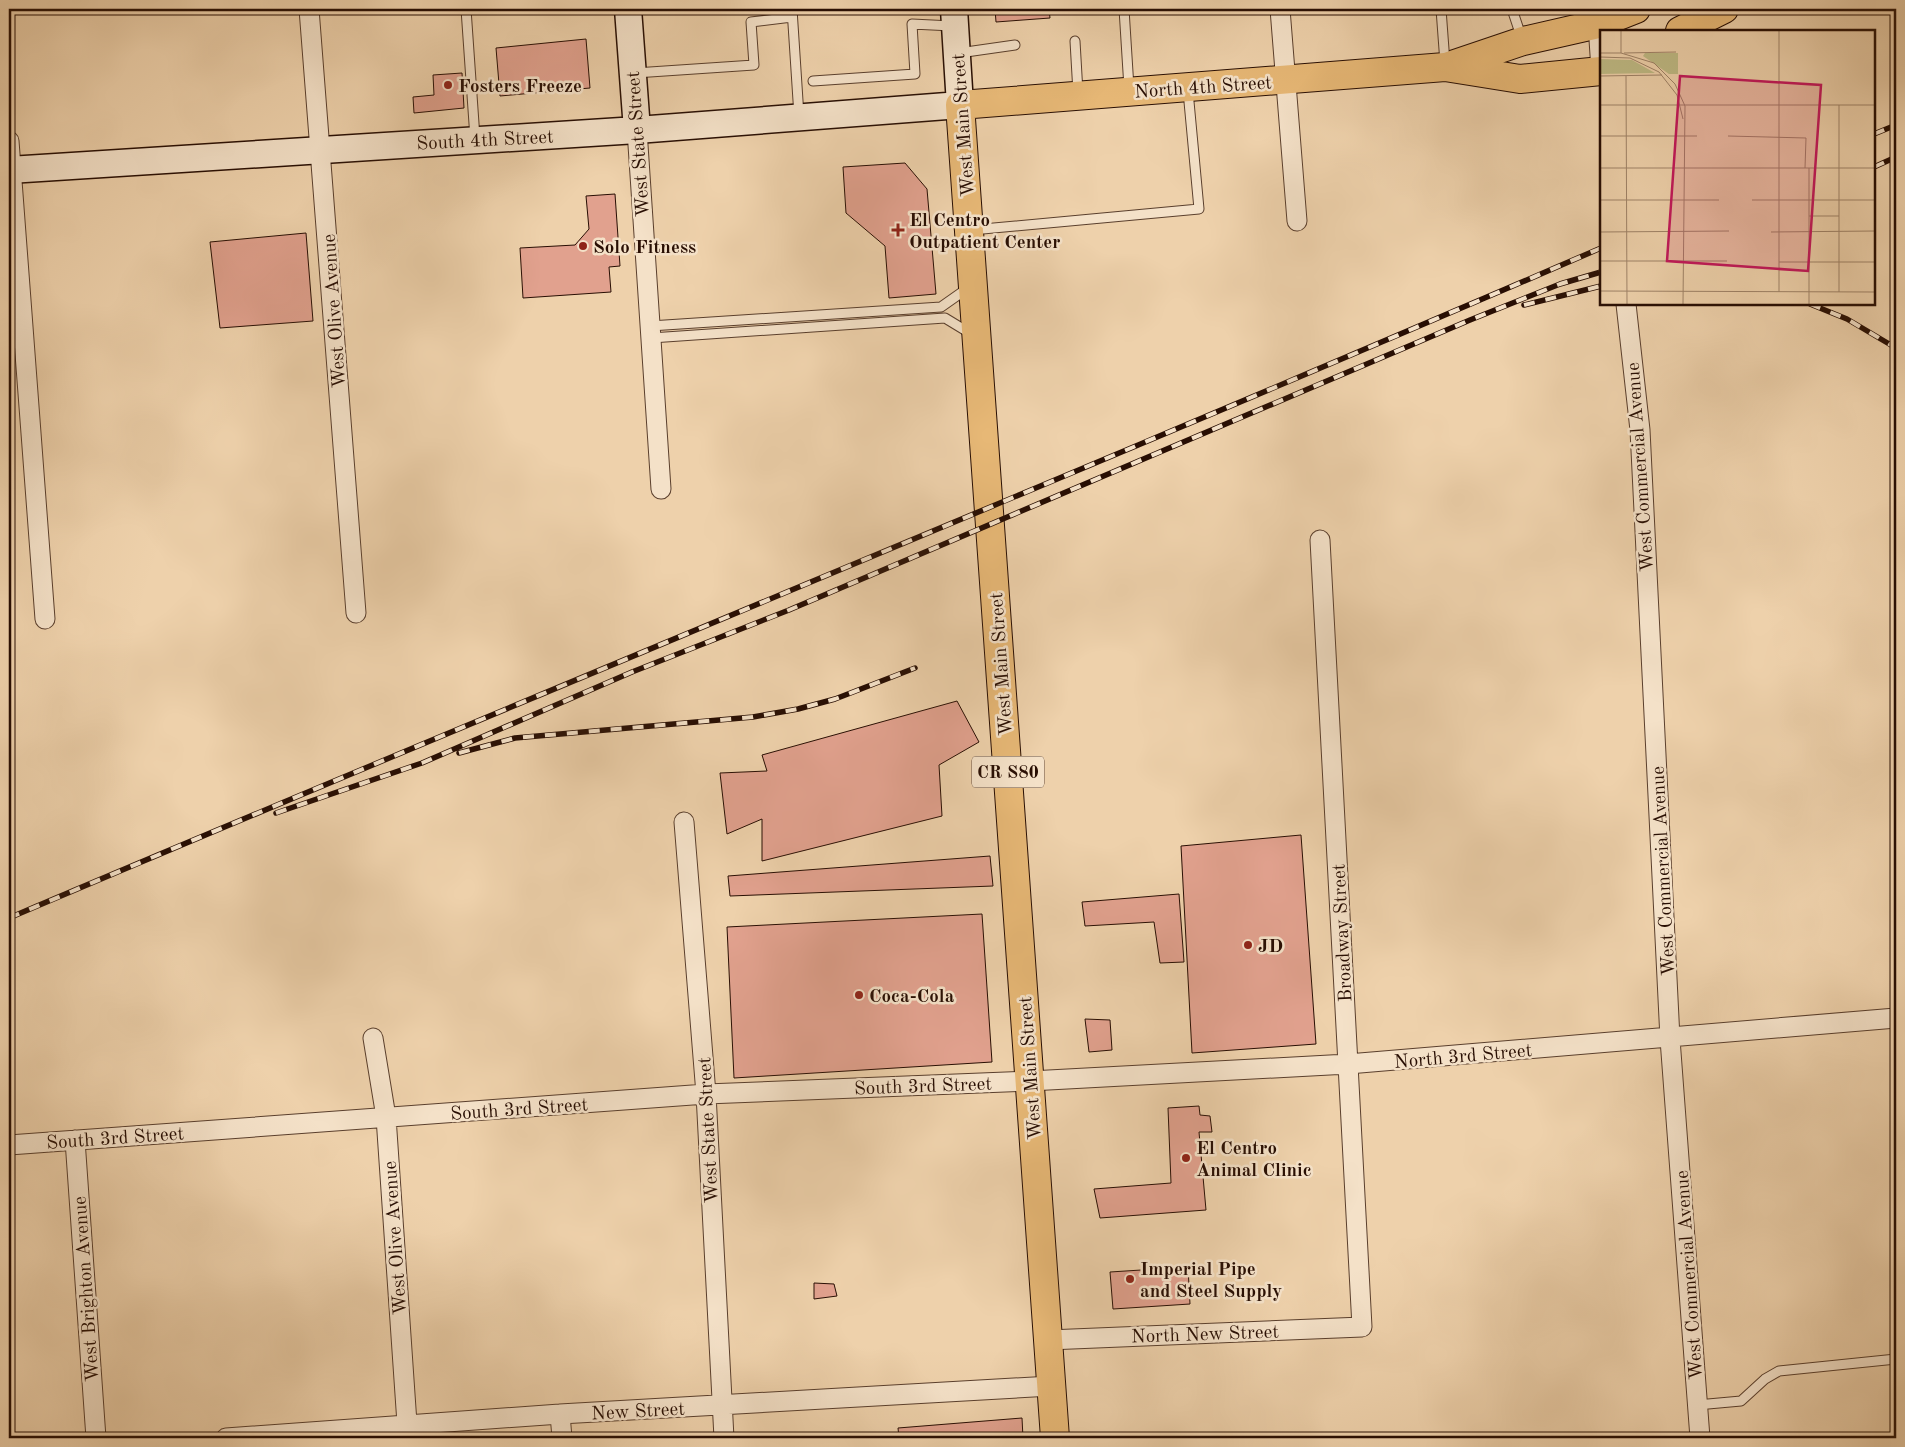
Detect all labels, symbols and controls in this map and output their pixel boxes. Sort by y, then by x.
inset map [1600,30,1875,305]
street label: West Main Street [950,52,979,197]
street label: West State Street [625,70,654,217]
street label: North 4th Street [1134,74,1273,103]
place label: Fosters Freeze [458,78,582,97]
marker: Fosters Freeze [442,79,454,91]
street label: South 4th Street [416,128,554,155]
place label: El Centro Outpatient Center [909,212,1060,253]
marker: El Centro Outpatient Center [891,223,905,237]
street label: West Olive Avenue [321,233,350,389]
place label: Solo Fitness [593,239,696,258]
marker: Solo Fitness [577,240,589,252]
street label: West Commercial Avenue [1625,361,1658,572]
street label: West Main Street [988,591,1017,736]
road number: CR S80 [972,756,1044,788]
street label: West Commercial Avenue [1650,766,1679,976]
street label: Broadway Street [1330,863,1357,1003]
place label: JD [1258,938,1283,957]
marker: JD [1242,939,1254,951]
place label: Coca-Cola [869,988,955,1007]
marker: Coca-Cola [853,989,865,1001]
street label: West Main Street [1017,995,1046,1140]
street label: North 3rd Street [1393,1042,1533,1073]
street label: West State Street [696,1056,723,1203]
street label: South 3rd Street [854,1076,992,1099]
street label: South 3rd Street [450,1096,589,1125]
street label: South 3rd Street [46,1125,185,1154]
place label: El Centro Animal Clinic [1196,1140,1312,1181]
marker: El Centro Animal Clinic [1180,1152,1192,1164]
street label: West Olive Avenue [382,1160,411,1316]
street label: West Commercial Avenue [1674,1169,1707,1380]
street label: West Brighton Avenue [72,1195,103,1382]
place label: Imperial Pipe and Steel Supply [1140,1261,1282,1302]
marker: Imperial Pipe and Steel Supply [1124,1273,1136,1285]
street label: North New Street [1131,1323,1279,1348]
street label: New Street [591,1401,685,1424]

